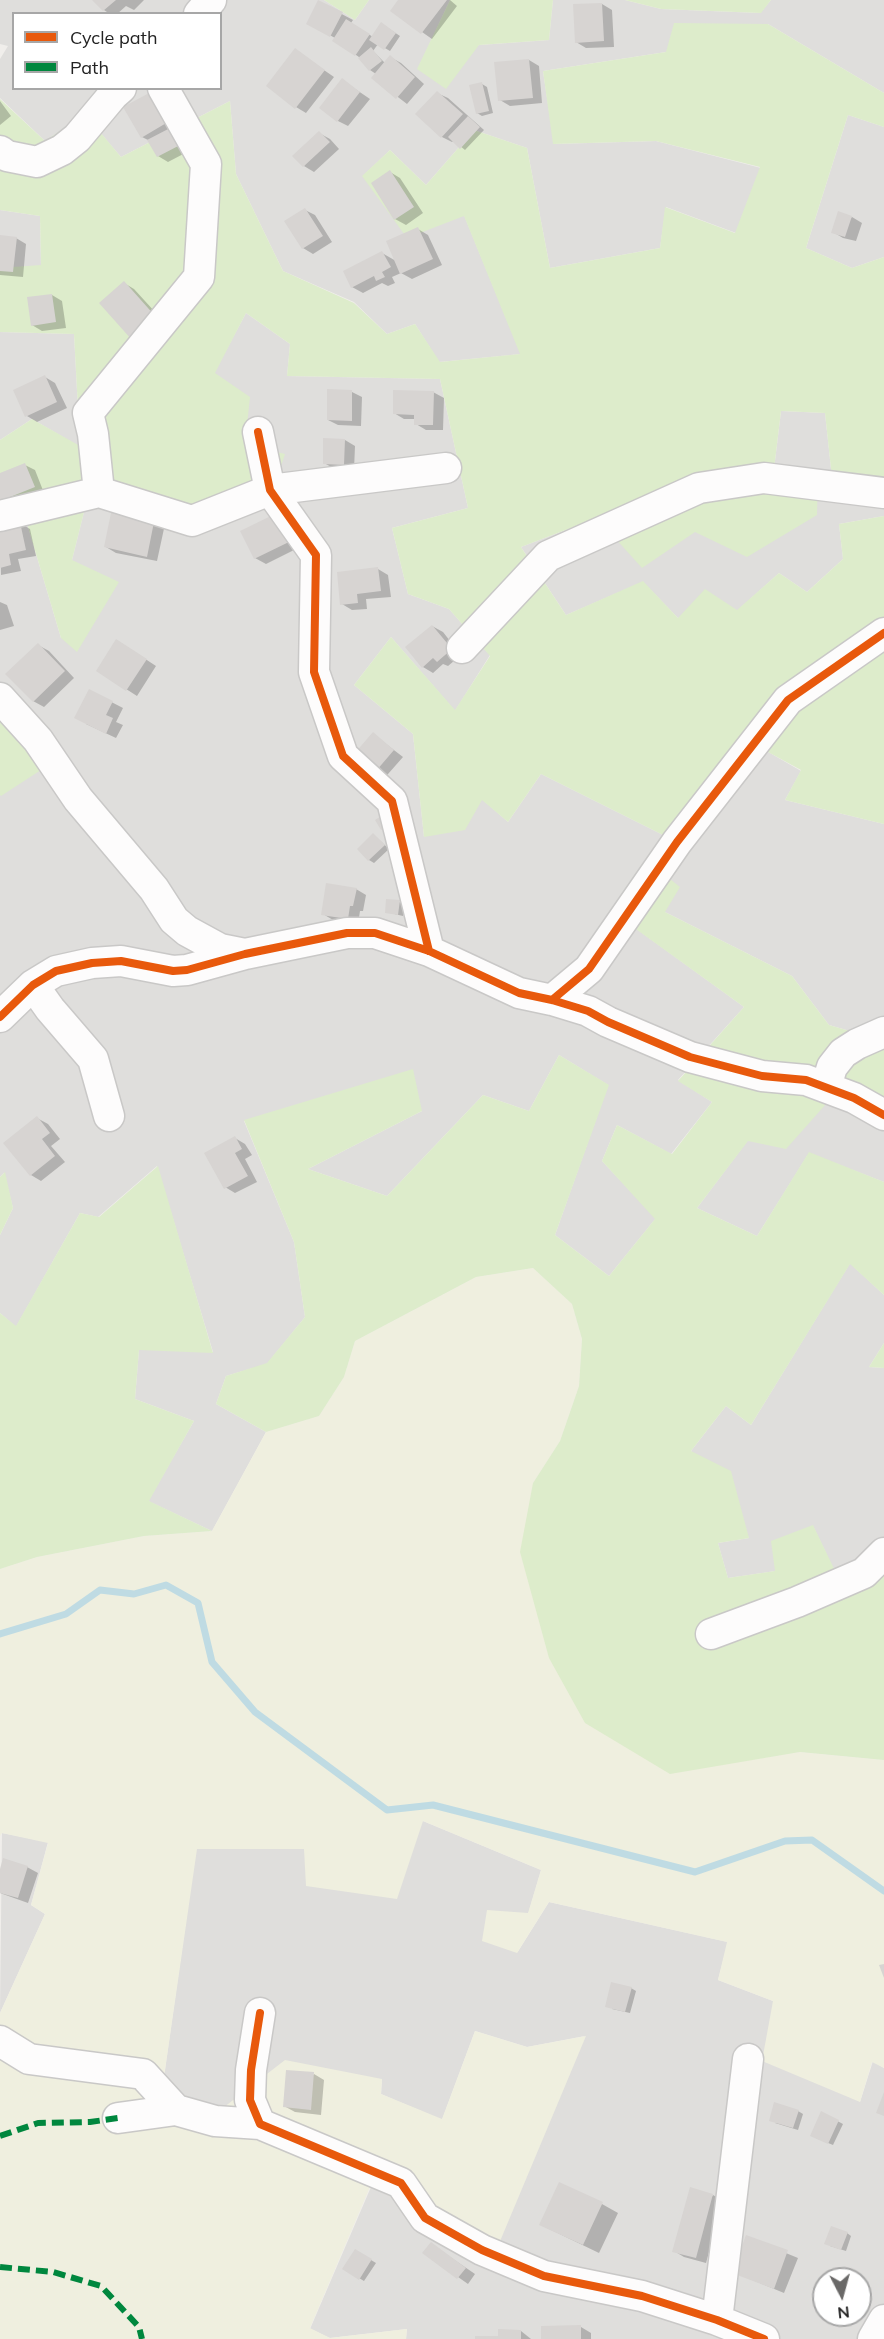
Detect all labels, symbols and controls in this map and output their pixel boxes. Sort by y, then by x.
legend [12,12,222,90]
text: Cycle path [70,26,157,49]
text: Path [70,56,109,79]
north arrow [812,2267,872,2327]
text: N [837,2302,851,2323]

